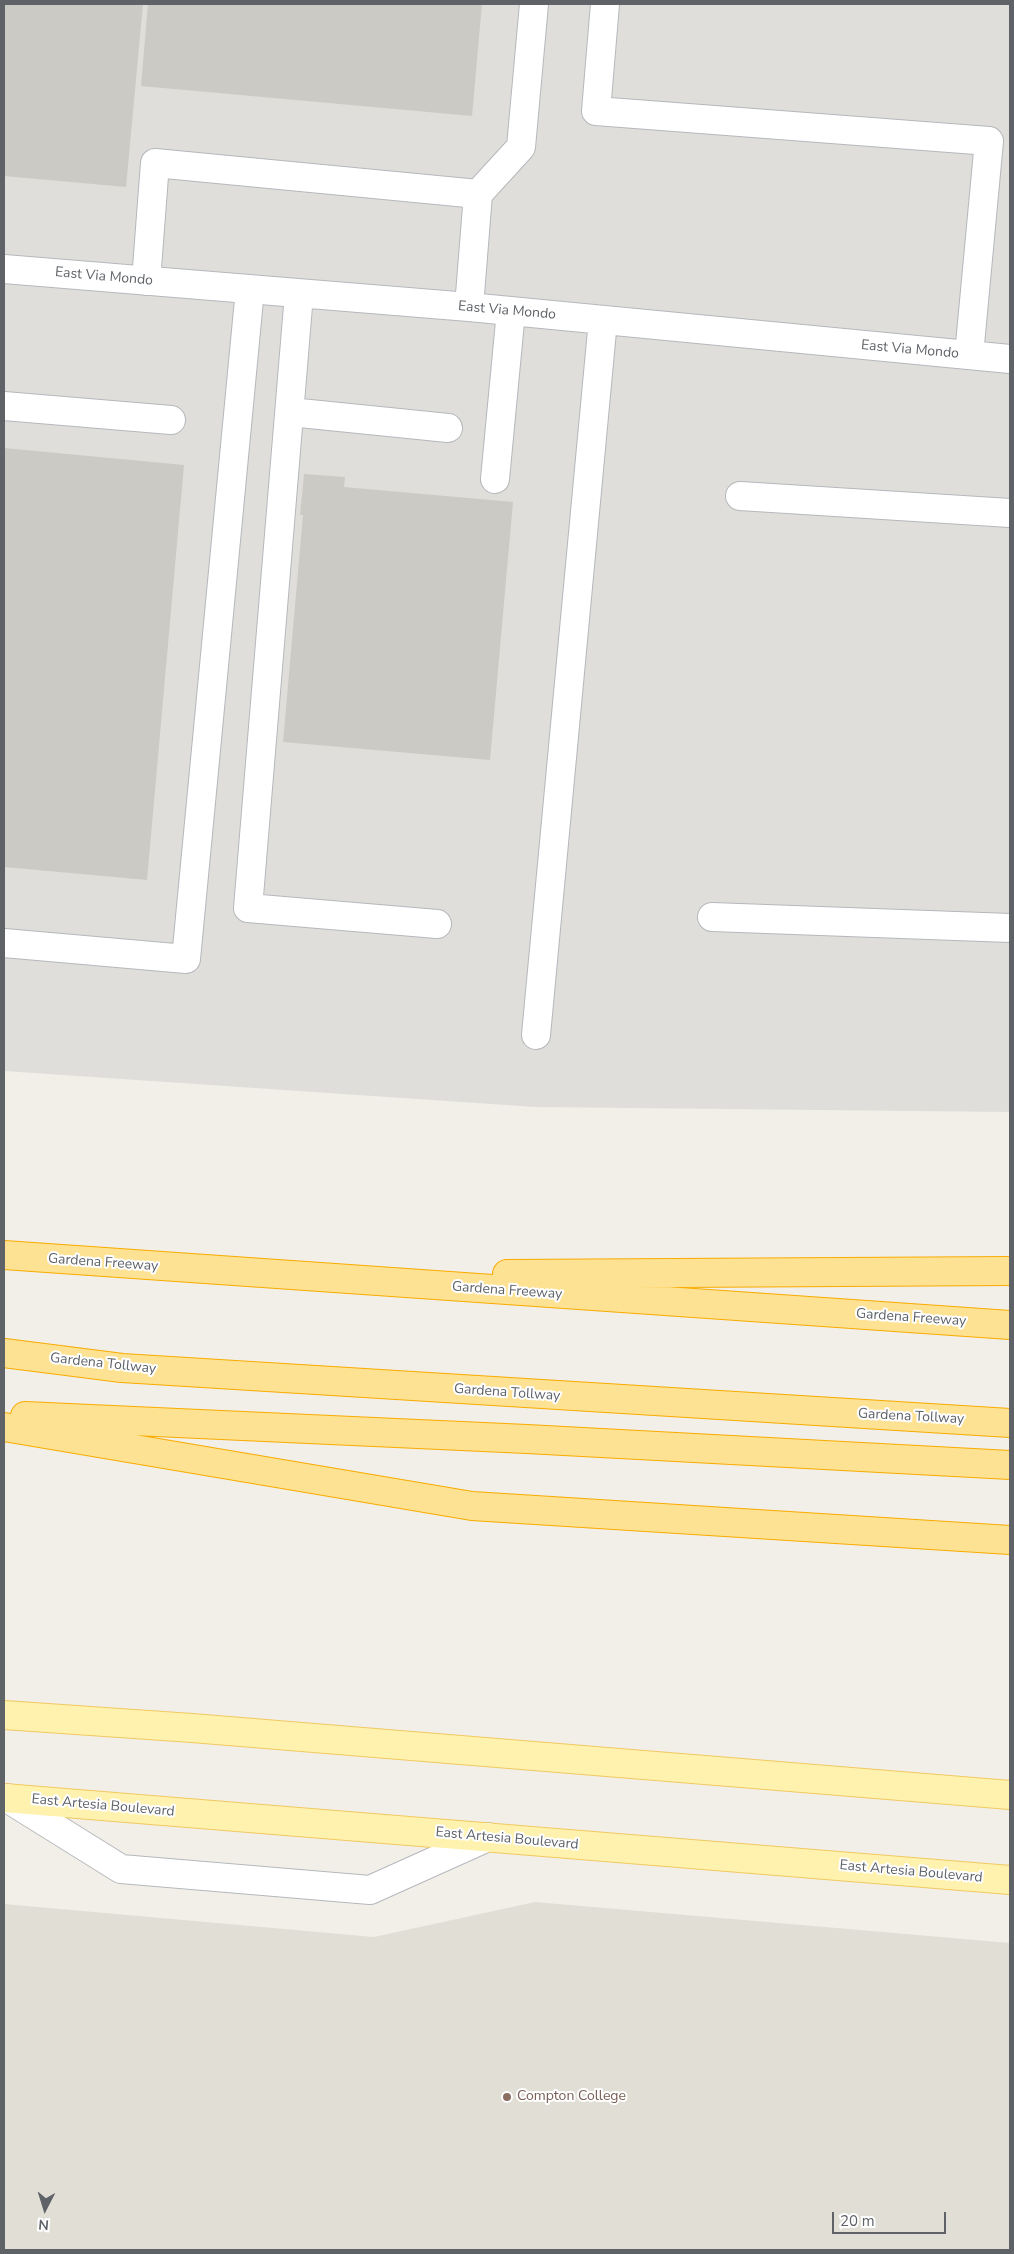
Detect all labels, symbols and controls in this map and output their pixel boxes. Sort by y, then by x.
street label: East Via Mondo [54,264,154,290]
street label: East Via Mondo [457,298,557,324]
street label: East Via Mondo [860,337,960,363]
street label: Gardena Freeway [47,1251,159,1275]
street label: Gardena Freeway [451,1279,563,1303]
street label: Gardena Freeway [855,1306,967,1330]
street label: Gardena Tollway [49,1350,157,1378]
street label: Gardena Tollway [453,1381,561,1405]
street label: Gardena Tollway [857,1406,965,1428]
street label: East Artesia Boulevard [31,1791,175,1821]
street label: East Artesia Boulevard [435,1824,579,1854]
street label: East Artesia Boulevard [839,1857,983,1887]
place label: Compton College [517,2089,626,2105]
marker: Compton College [501,2091,513,2103]
north arrow [20,2184,70,2234]
scale bar [834,2202,948,2234]
text: 20 m [840,2211,875,2231]
text: N [38,2215,50,2234]

